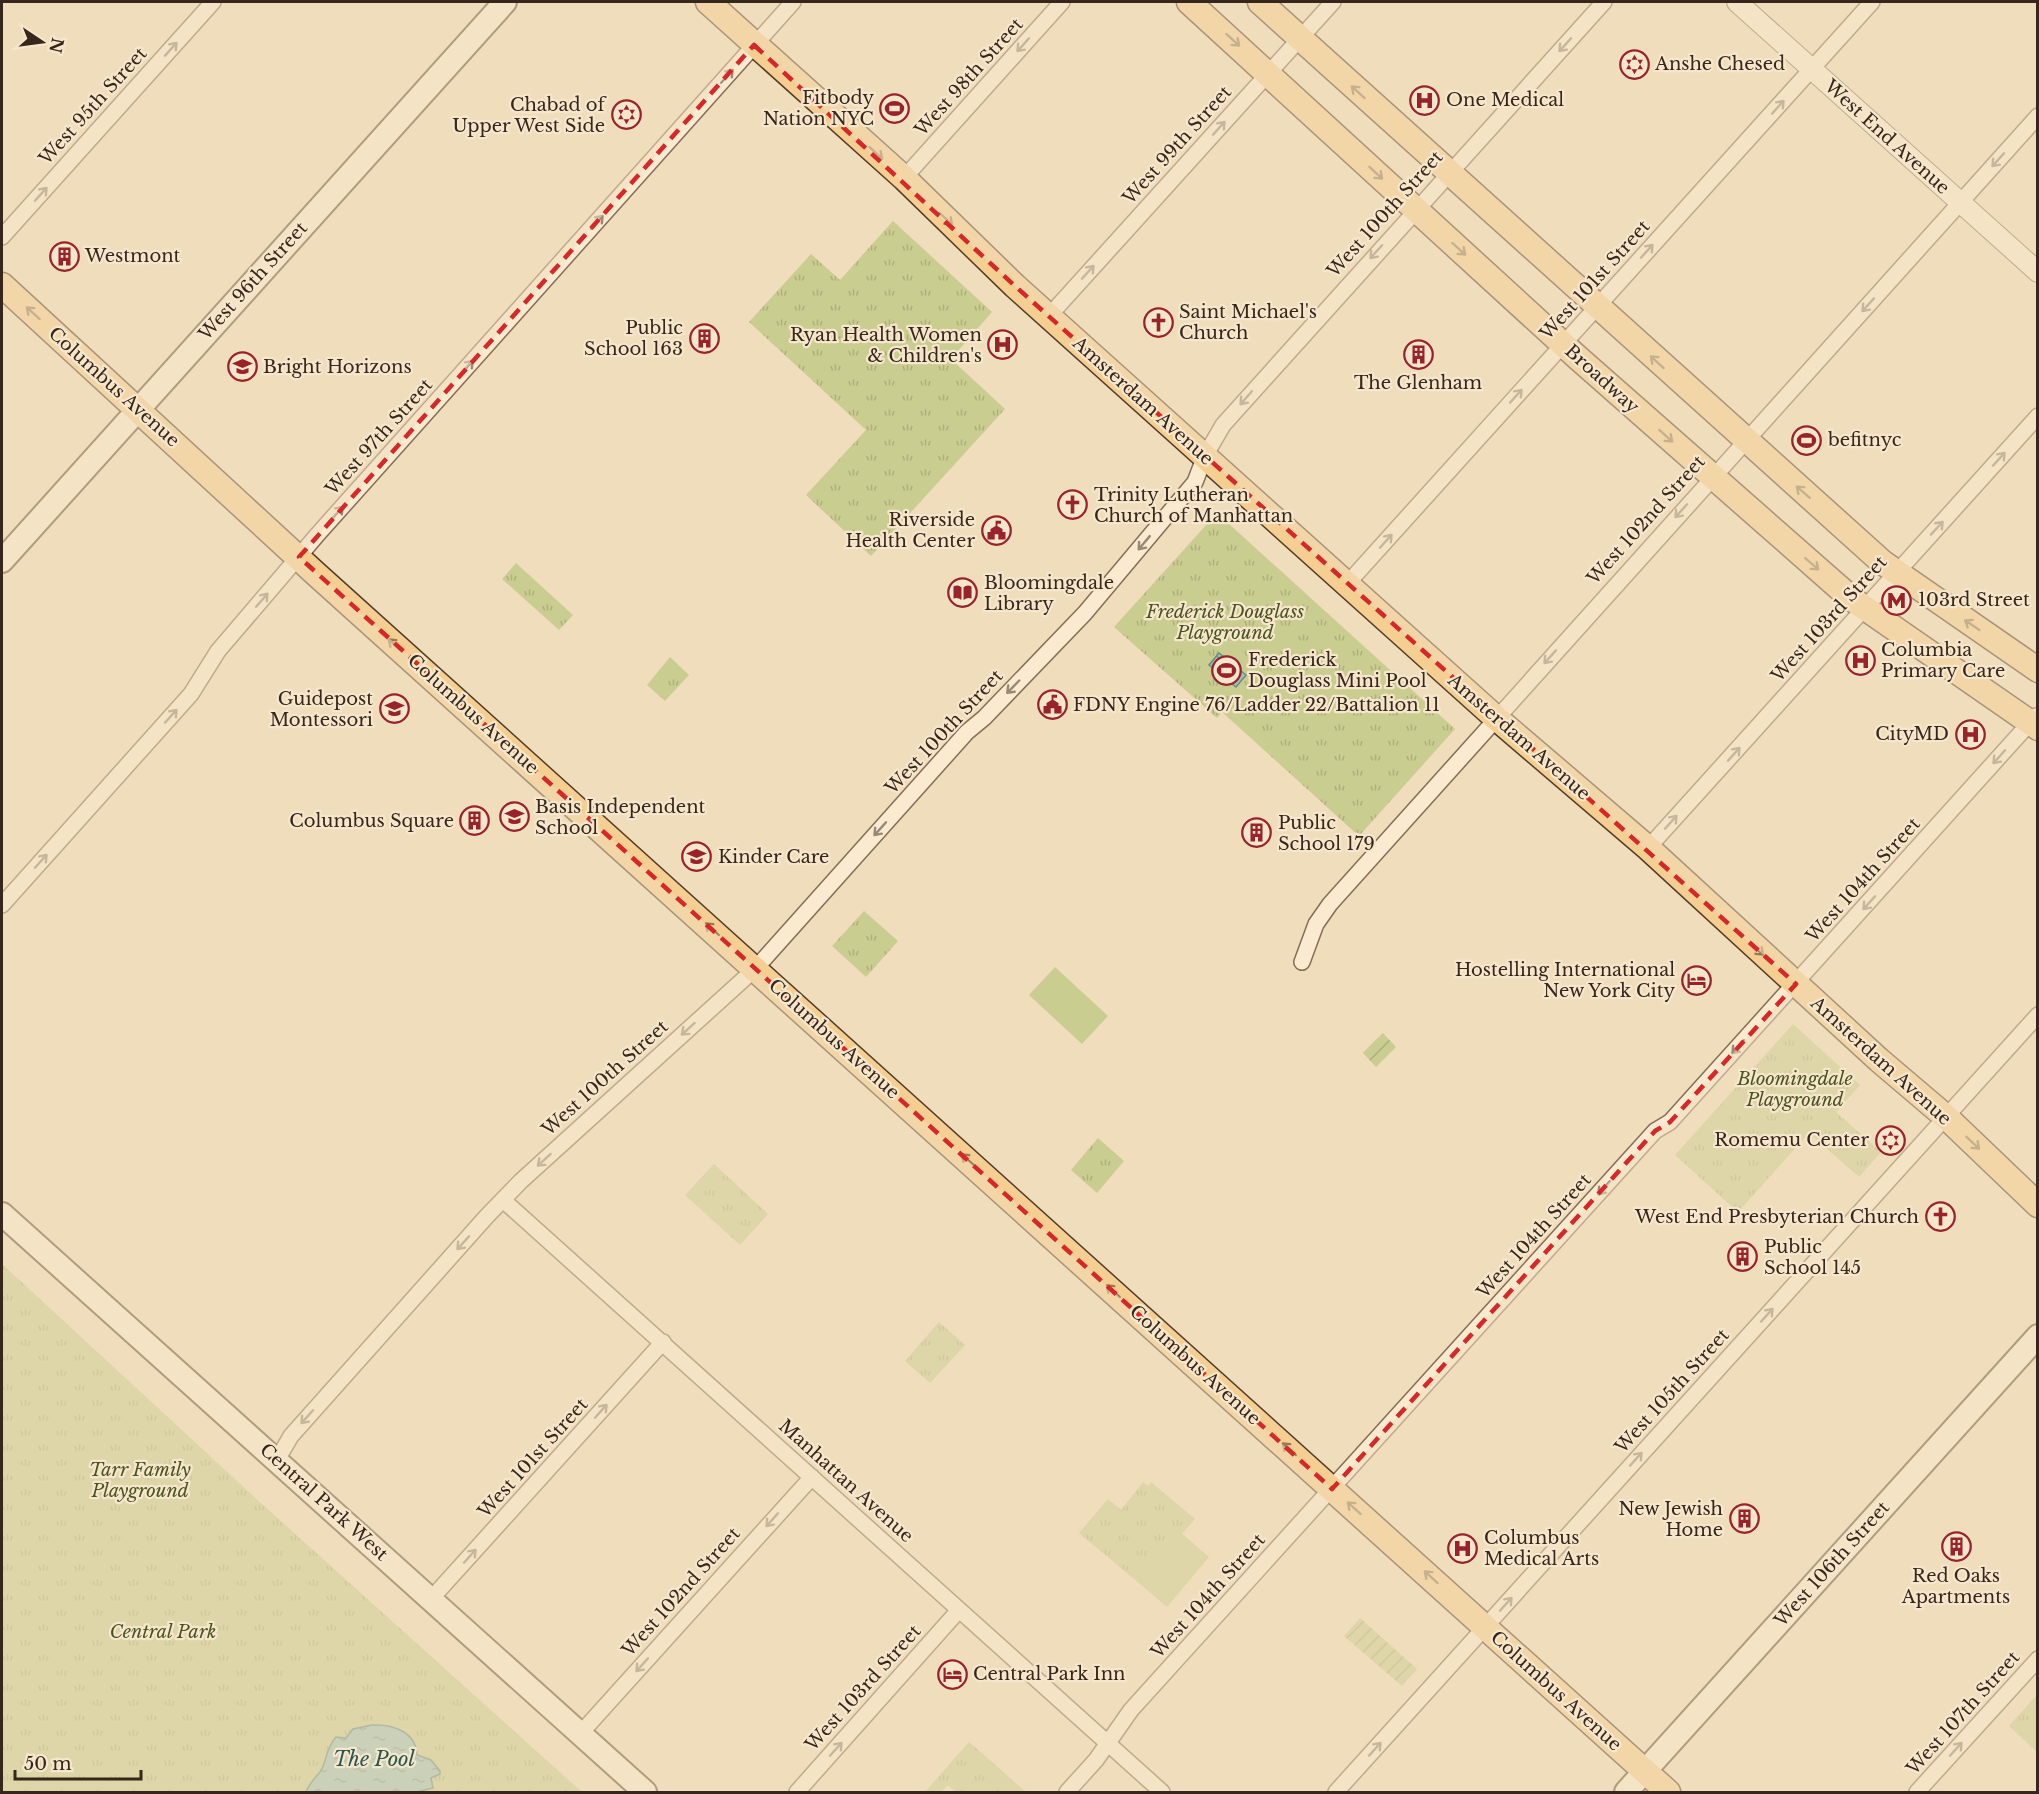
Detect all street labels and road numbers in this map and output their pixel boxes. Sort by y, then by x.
street label: West 98th Street [910,13,1028,141]
street label: West 95th Street [34,43,152,170]
street label: West End Avenue [1819,74,1954,199]
street label: West 99th Street [1117,81,1236,210]
street label: West 100th Street [1322,146,1448,282]
street label: West 101st Street [1535,215,1655,345]
street label: West 96th Street [193,217,312,346]
street label: Columbus Avenue [44,322,184,452]
street label: Amsterdam Avenue [1068,331,1218,470]
street label: Broadway [1560,340,1644,418]
street label: West 97th Street [320,374,437,501]
street label: West 102nd Street [1582,451,1710,590]
street label: West 103rd Street [1766,551,1892,687]
street label: Columbus Avenue [403,649,543,779]
street label: West 100th Street [880,665,1008,800]
street label: Amsterdam Avenue [1443,669,1595,805]
street label: West 104th Street [1801,813,1925,948]
street label: Columbus Avenue [764,974,904,1104]
street label: Amsterdam Avenue [1806,991,1956,1130]
street label: West 100th Street [537,1015,673,1141]
street label: West 104th Street [1472,1169,1596,1304]
street label: Columbus Avenue [1125,1300,1265,1430]
street label: West 105th Street [1610,1324,1734,1458]
street label: West 101st Street [473,1393,593,1523]
street label: Manhattan Avenue [774,1415,918,1547]
street label: Central Park West [255,1439,393,1565]
street label: West 106th Street [1769,1497,1894,1632]
street label: West 102nd Street [617,1523,745,1662]
street label: West 104th Street [1146,1529,1270,1664]
street label: West 103rd Street [800,1620,926,1756]
street label: Columbus Avenue [1486,1626,1626,1756]
street label: West 107th Street [1901,1647,2024,1780]

